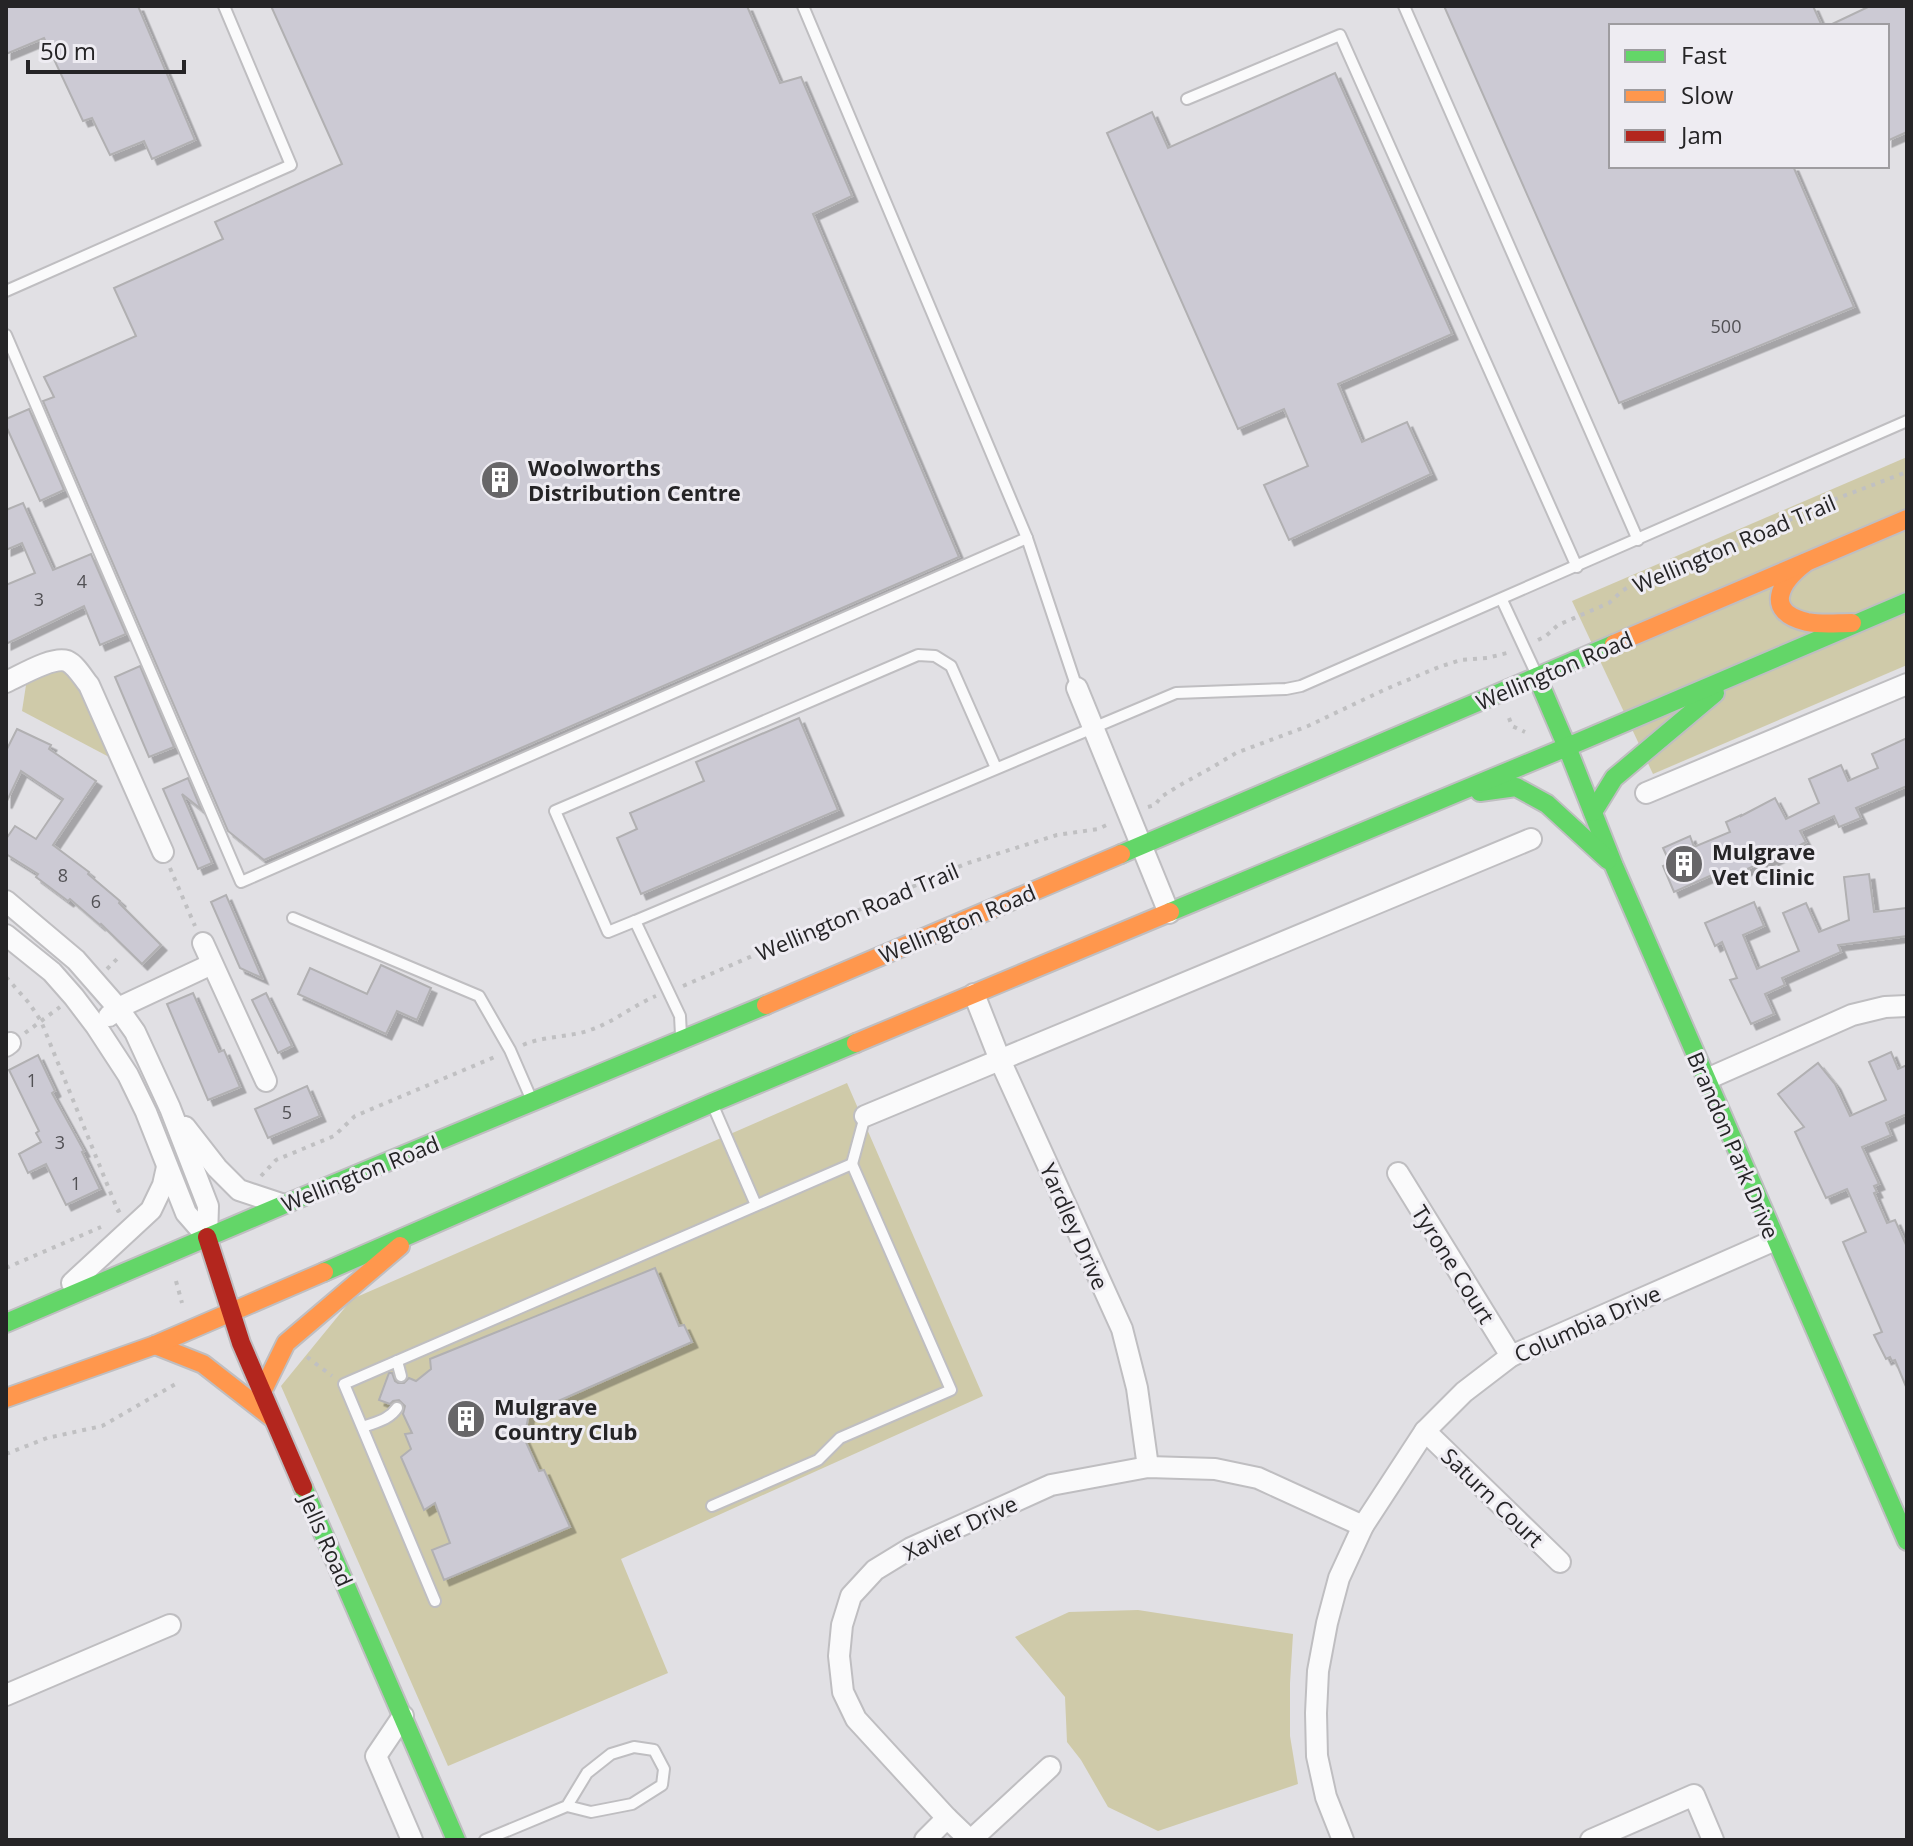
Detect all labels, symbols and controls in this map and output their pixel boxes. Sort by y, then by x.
scale bar [28,24,184,74]
legend [1609,24,1889,168]
text: 50 m [40,34,96,67]
text: Fast [1681,38,1727,71]
text: Slow [1681,78,1734,111]
text: Jam [1679,118,1723,151]
house number: 500 [1711,314,1741,338]
place label: Woolworths Distribution Centre [528,452,741,507]
building icon: Woolworths Distribution Centre [479,459,521,501]
street label: Wellington Road Trail [1628,487,1840,599]
house number: 4 [77,569,87,593]
house number: 3 [34,587,44,611]
street label: Wellington Road [1471,623,1637,717]
place label: Mulgrave Vet Clinic [1712,836,1815,891]
building icon: Mulgrave Vet Clinic [1663,843,1705,885]
street label: Wellington Road Trail [752,856,962,966]
house number: 8 [58,863,68,887]
street label: Wellington Road [875,878,1039,968]
house number: 6 [91,889,101,913]
street label: Brandon Park Drive [1681,1047,1787,1243]
house number: 1 [27,1068,37,1092]
house number: 5 [282,1100,292,1124]
street label: Wellington Road [277,1128,443,1218]
house number: 3 [55,1130,65,1154]
street label: Yardley Drive [1034,1158,1116,1294]
house number: 1 [71,1171,81,1195]
street label: Tyrone Court [1406,1199,1502,1329]
street label: Columbia Drive [1509,1277,1665,1369]
place label: Mulgrave Country Club [494,1391,637,1446]
building icon: Mulgrave Country Club [445,1398,487,1440]
street label: Saturn Court [1435,1441,1551,1553]
street label: Jells Road [293,1487,361,1591]
street label: Xavier Drive [898,1488,1022,1566]

